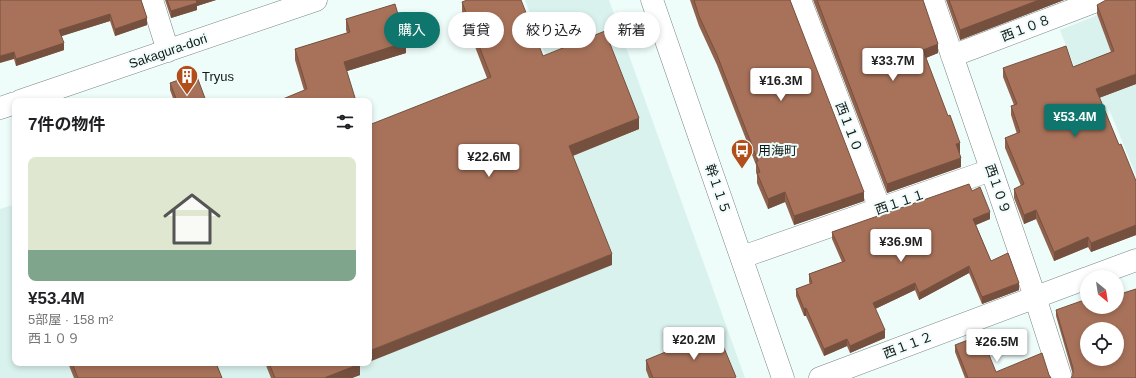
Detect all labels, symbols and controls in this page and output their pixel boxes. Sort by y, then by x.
chip: 購入 [384,12,440,48]
chip: 賃貸 [448,12,504,48]
chip: 絞り込み [512,12,596,48]
chip: 新着 [604,12,660,48]
street label: 西１０８ [999,12,1053,44]
street label: Sakagura-dori [127,31,209,71]
pin: ¥33.7M [860,48,926,82]
text: ¥33.7M [871,53,915,68]
building icon: Tryus [174,63,200,96]
pin: ¥16.3M [748,68,814,102]
place label: Tryus [202,69,235,84]
text: ¥16.3M [759,73,803,88]
street label: 西１１０ [833,100,865,154]
pin: ¥53.4M [1042,104,1108,138]
text: ¥53.4M [1053,109,1097,124]
icon: filters [334,111,356,133]
text: 7件の物件 [28,115,105,134]
bus stop icon: 用海町 [729,137,755,170]
place label: 用海町 [758,143,797,158]
pin: ¥22.6M [456,144,522,178]
text: ¥22.6M [467,149,511,164]
street label: 幹１１５ [702,162,734,216]
street label: 西１０９ [982,162,1014,216]
icon: home [156,183,228,255]
street label: 西１１１ [873,186,927,218]
pin: ¥36.9M [868,229,934,263]
text: ¥36.9M [879,234,923,249]
north arrow [1080,270,1124,314]
map controls [1080,270,1124,366]
text: ¥53.4M [28,289,85,308]
text: 5部屋 · 158 m² [28,312,113,327]
button: locate [1080,322,1124,366]
pin: ¥20.2M [661,327,727,361]
street label: 西１１２ [881,329,935,361]
pin: ¥26.5M [964,329,1030,363]
text: 西１０９ [28,331,80,346]
text: ¥20.2M [672,332,716,347]
text: ¥26.5M [975,334,1019,349]

